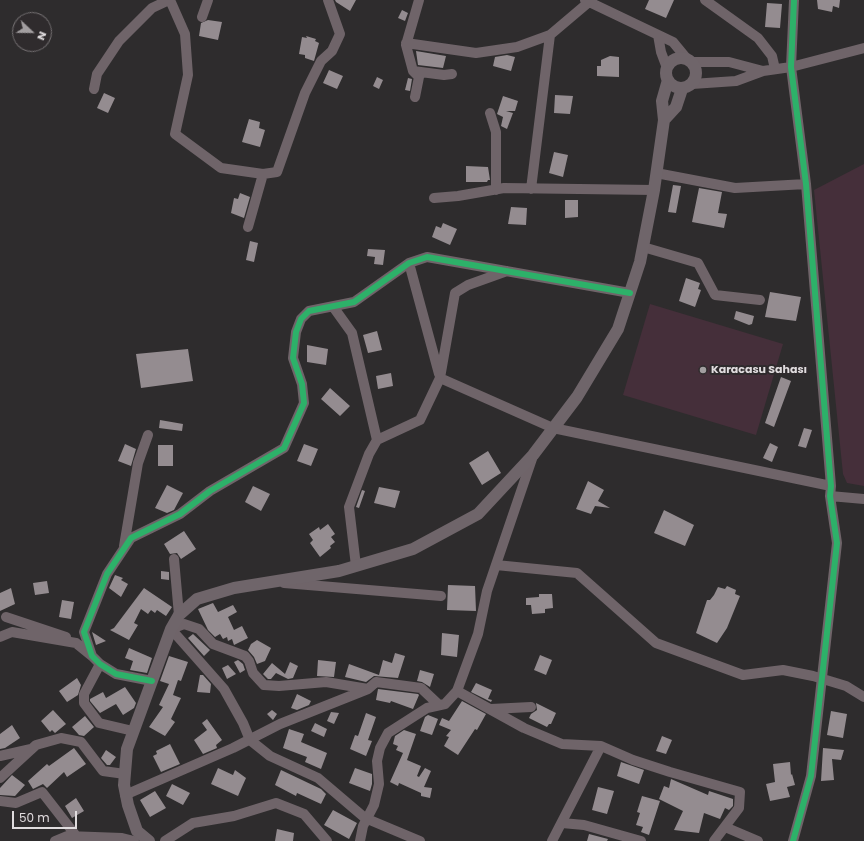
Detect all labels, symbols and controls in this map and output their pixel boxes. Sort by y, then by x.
north arrow [12,12,52,52]
text: N [33,29,51,43]
place label: Karacasu Sahası [711,363,807,377]
marker: Karacasu Sahası [698,365,708,375]
scale bar [14,803,79,829]
text: 50 m [19,809,50,826]

